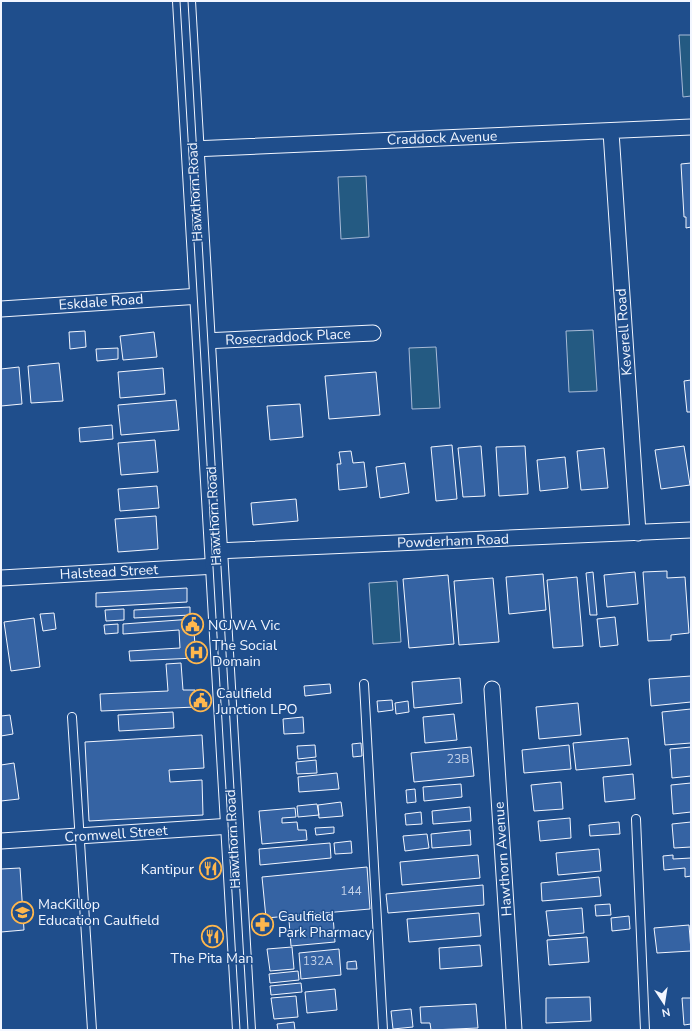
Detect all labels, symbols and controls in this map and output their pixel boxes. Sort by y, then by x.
street label: Craddock Avenue [386,127,498,149]
street label: Hawthorn Road [183,142,207,242]
street label: Keverell Road [611,288,637,376]
street label: Eskdale Road [58,290,144,314]
street label: Rosecraddock Place [225,324,351,350]
street label: Hawthorn Road [202,466,226,566]
street label: Powderham Road [397,530,509,552]
street label: Halstead Street [59,560,159,584]
public building icon: NCJWA Vic [179,612,205,638]
place label: NCJWA Vic [208,616,281,635]
place label: The Social Domain [212,636,278,671]
hospital icon: The Social Domain [184,640,210,666]
place label: Caulfield Junction LPO [215,684,297,719]
public building icon: Caulfield Junction LPO [187,688,213,714]
house number: 23B [447,751,469,767]
street label: Hawthorn Road [221,789,245,889]
street label: Hawthorn Avenue [490,801,516,917]
street label: Cromwell Street [64,821,168,847]
restaurant icon: Kantipur [197,856,223,882]
place label: Kantipur [141,860,194,879]
house number: 144 [340,883,362,899]
place label: MacKillop Education Caulfield [38,895,159,930]
school or university icon: MacKillop Education Caulfield [10,899,36,925]
place label: Caulfield Park Pharmacy [278,907,373,942]
pharmacy icon: Caulfield Park Pharmacy [250,911,276,937]
restaurant icon: The Pita Man [199,923,225,949]
place label: The Pita Man [171,949,253,968]
house number: 132A [303,953,333,969]
north arrow [644,983,684,1023]
text: N [660,1004,672,1020]

